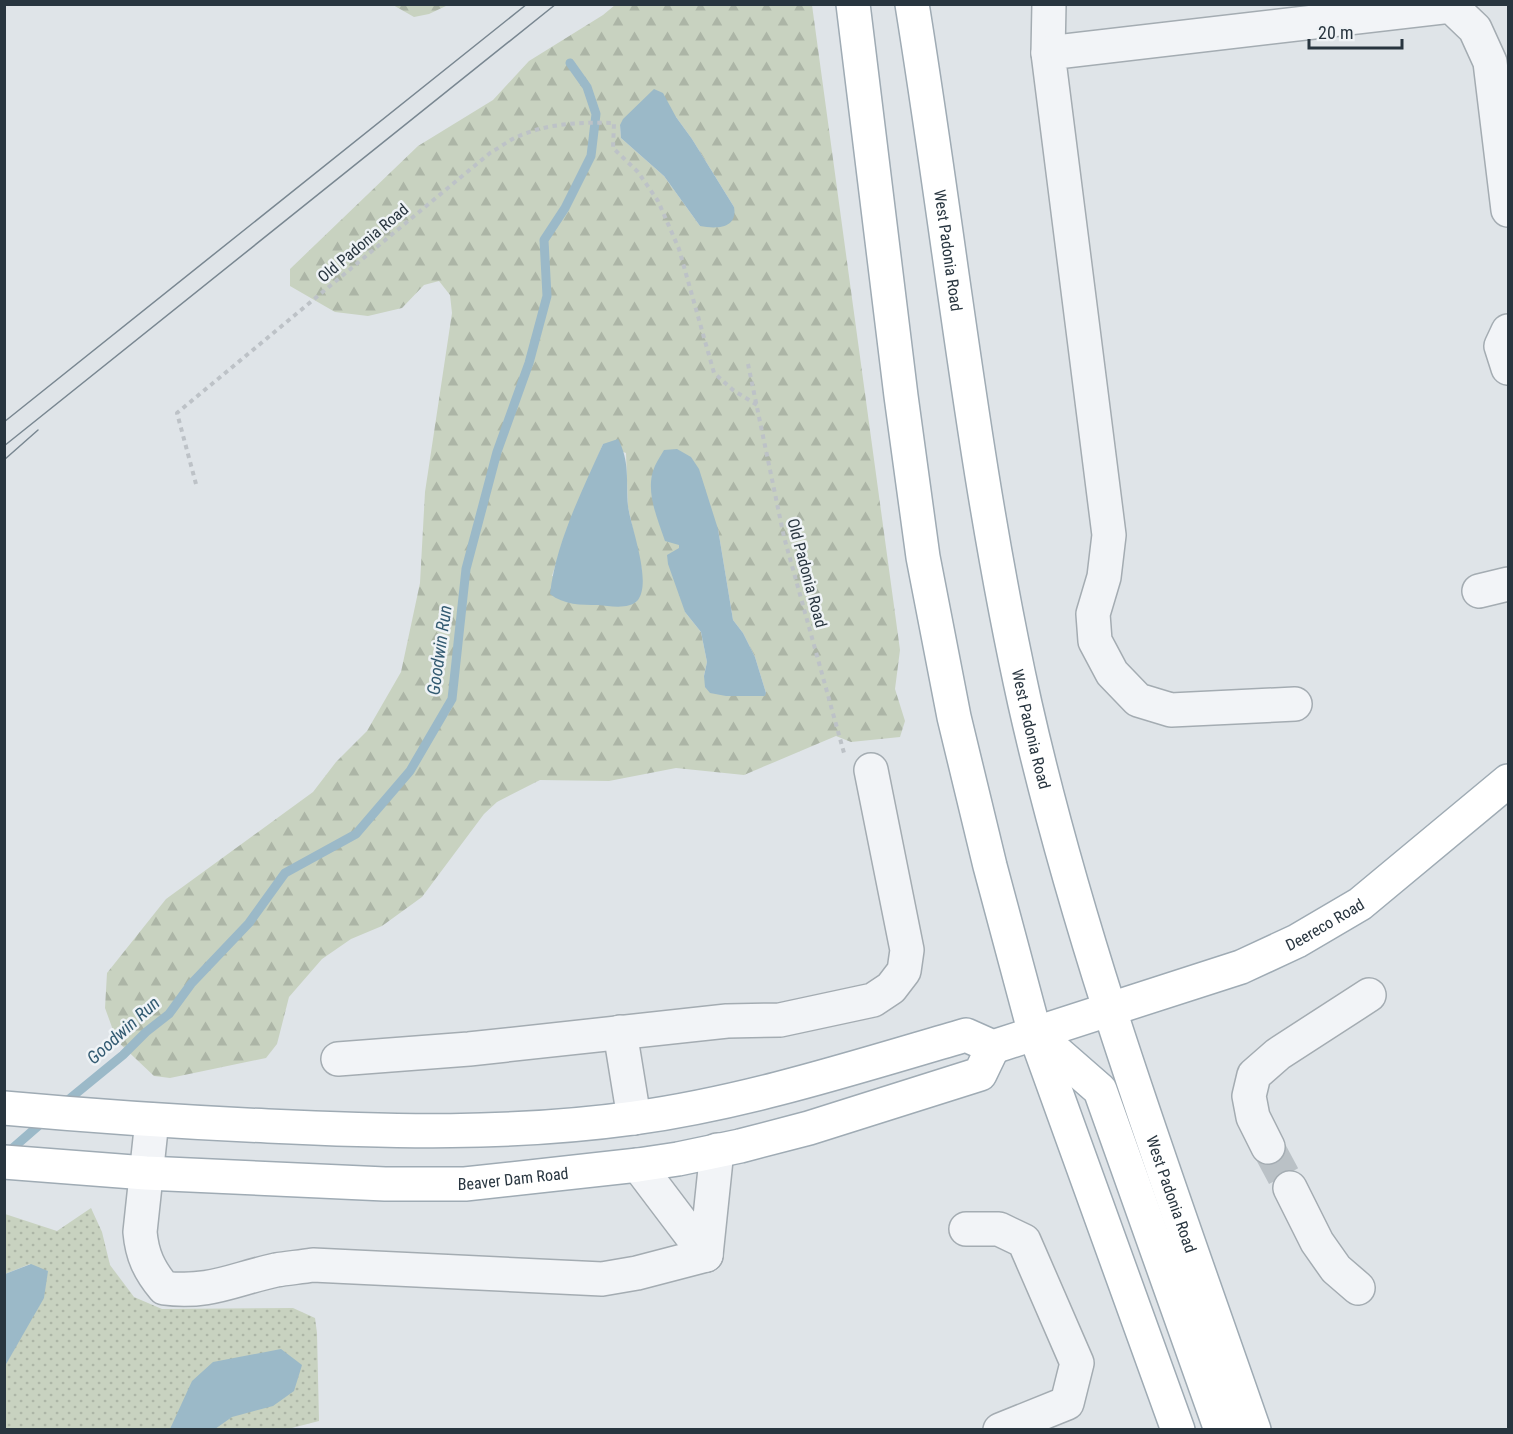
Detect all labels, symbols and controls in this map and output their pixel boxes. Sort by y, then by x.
scale bar [1309,12,1402,50]
text: 20 m [1318,22,1353,43]
street label: West Padonia Road [931,188,967,312]
street label: Old Padonia Road [314,200,412,286]
street label: Old Padonia Road [783,516,831,630]
water label: Goodwin Run [422,604,456,696]
street label: West Padonia Road [1008,667,1055,791]
street label: Deereco Road [1283,894,1367,954]
water label: Goodwin Run [82,992,164,1068]
street label: West Padonia Road [1143,1133,1201,1255]
street label: Beaver Dam Road [458,1163,569,1194]

